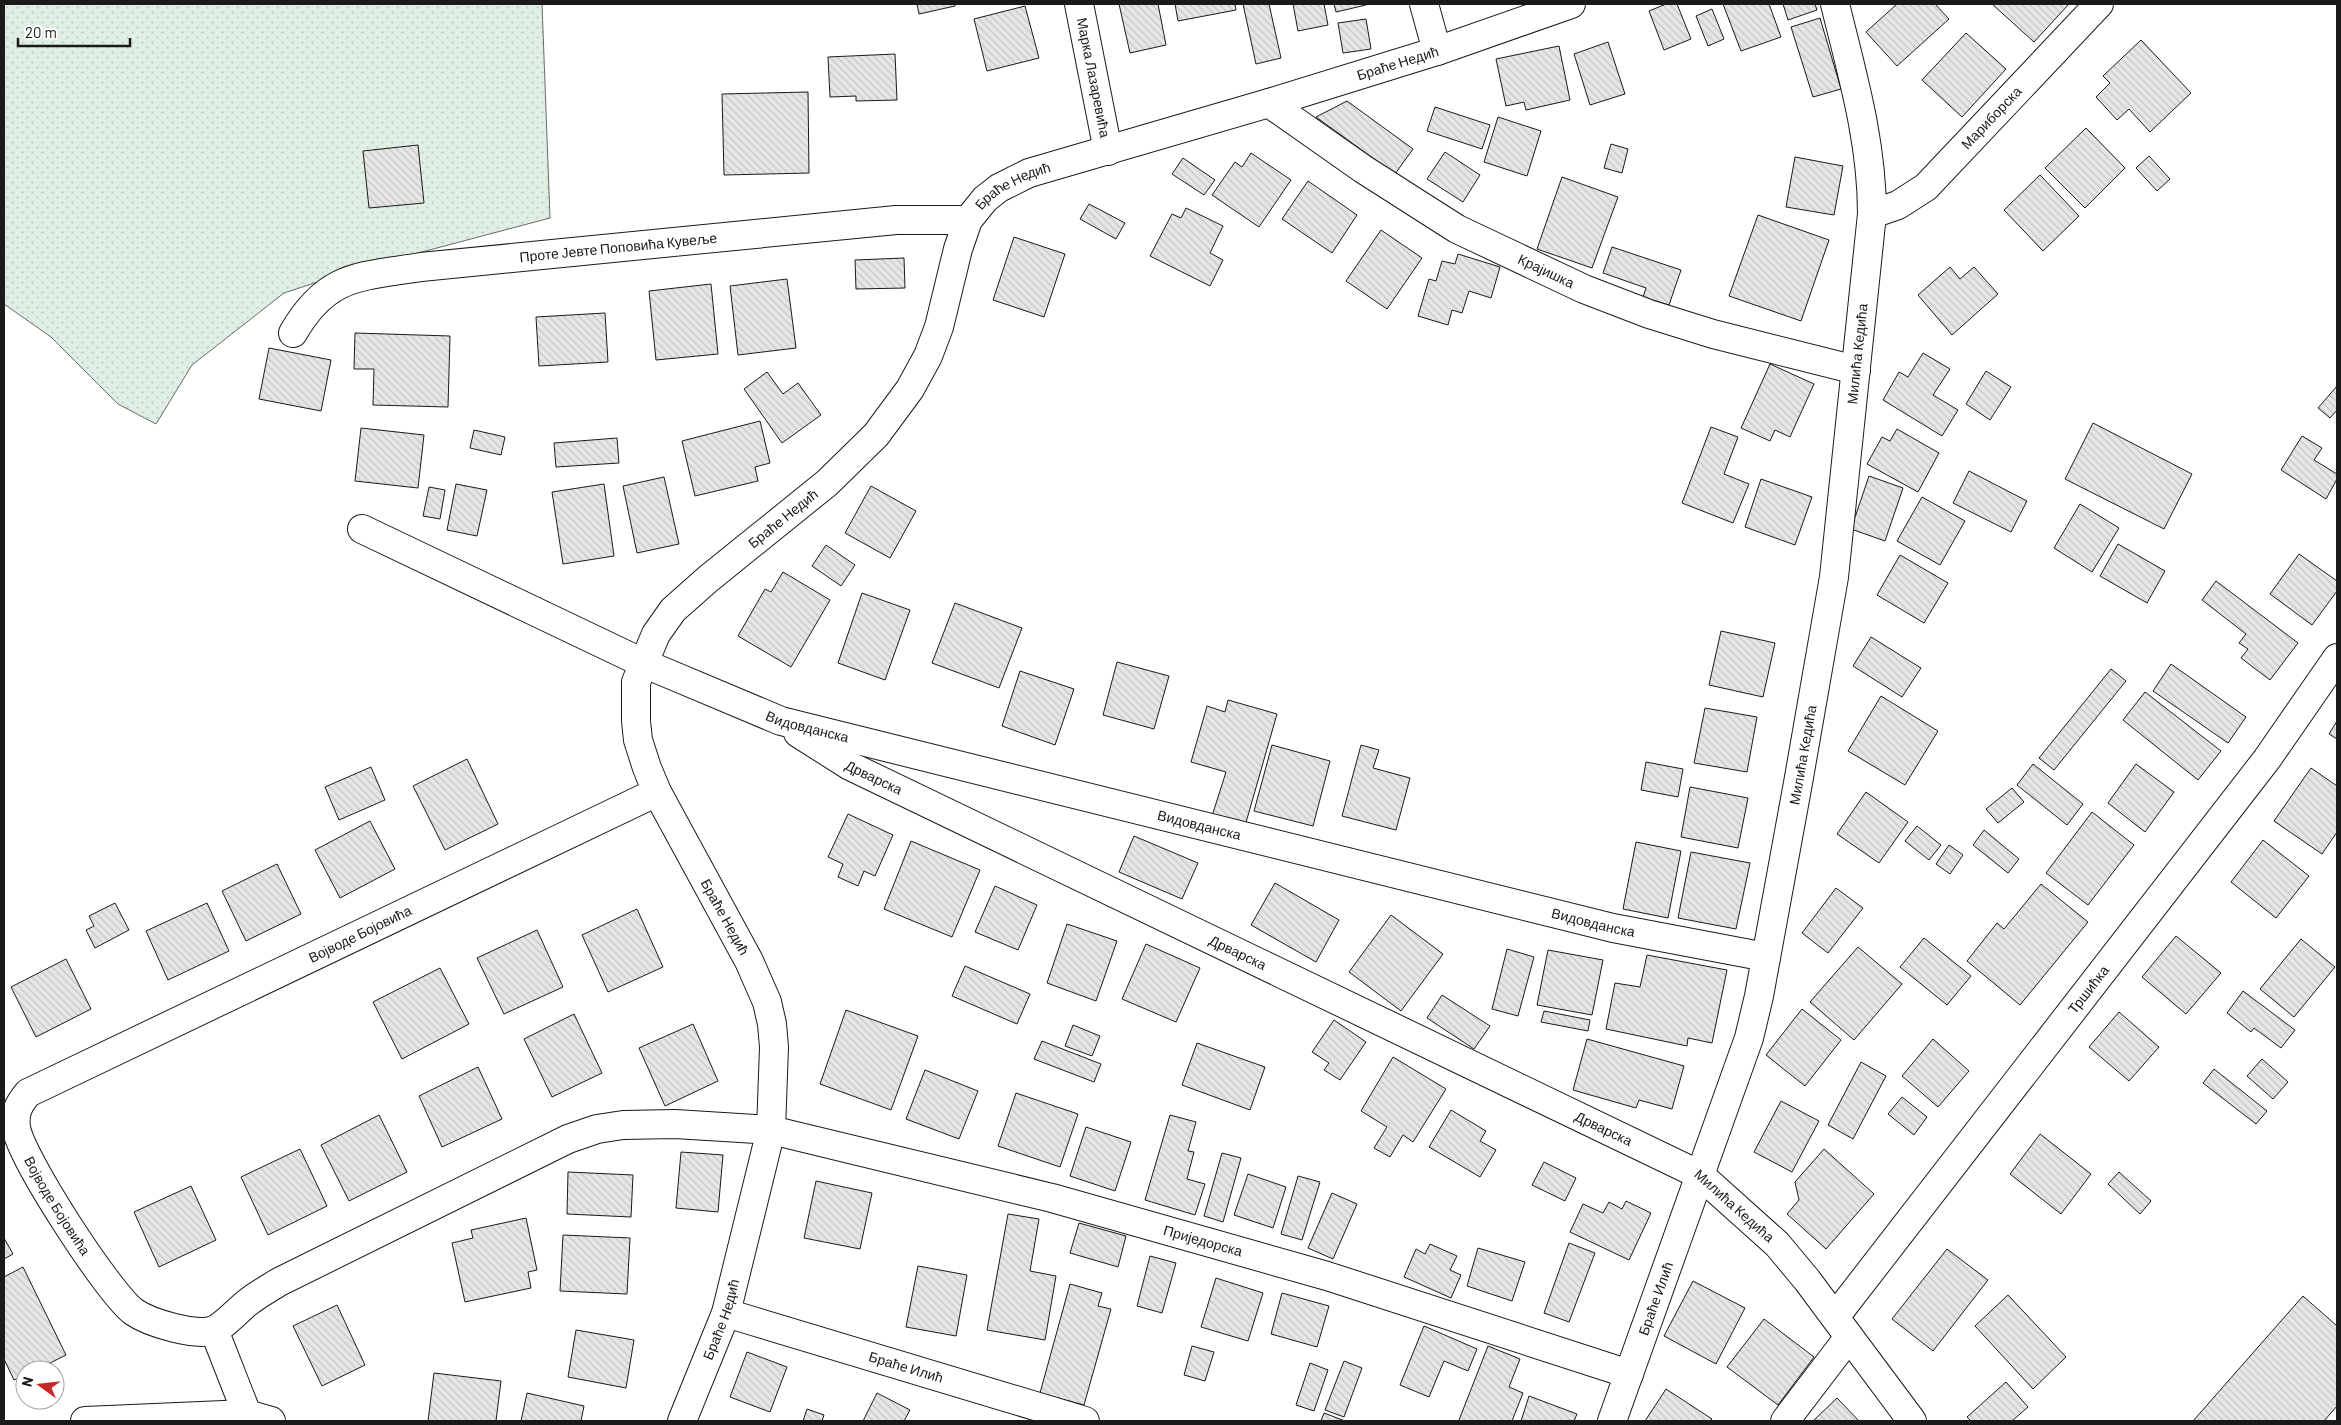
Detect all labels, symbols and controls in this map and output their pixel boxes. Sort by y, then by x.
scale bar [18,15,130,47]
street label: Марка Лазаревића [1074,16,1114,139]
text: 20 m [25,23,57,41]
street label: Браће Недић [1355,42,1440,83]
street label: Мариборска [1957,82,2025,152]
street label: Браће Недић [971,158,1052,213]
street label: Проте Јевте Поповића Кувеље [519,229,718,265]
street label: Крајишка [1516,250,1577,291]
street label: Милића Кедића [1843,302,1871,405]
street label: Браће Недић [744,485,821,551]
street label: Милића Кедића [1785,703,1820,806]
street label: Видовданска [763,707,851,746]
street label: Дрварска [843,756,906,798]
street label: Видовданска [1156,806,1243,843]
street label: Браће Недић [698,876,753,958]
street label: Војводе Бојовића [306,901,414,966]
street label: Видовданска [1550,904,1637,940]
street label: Дрварска [1207,931,1270,973]
street label: Тршићка [2064,962,2112,1017]
street label: Дрварска [1573,1107,1635,1149]
street label: Војводе Бојовића [21,1153,94,1258]
street label: Милића Кедића [1691,1165,1778,1246]
street label: Приједорска [1162,1221,1245,1260]
street label: Браће Илић [1634,1259,1676,1338]
street label: Браће Недић [699,1277,742,1362]
street label: Браће Илић [867,1347,946,1386]
north arrow [15,1360,65,1410]
text: N [18,1375,36,1388]

